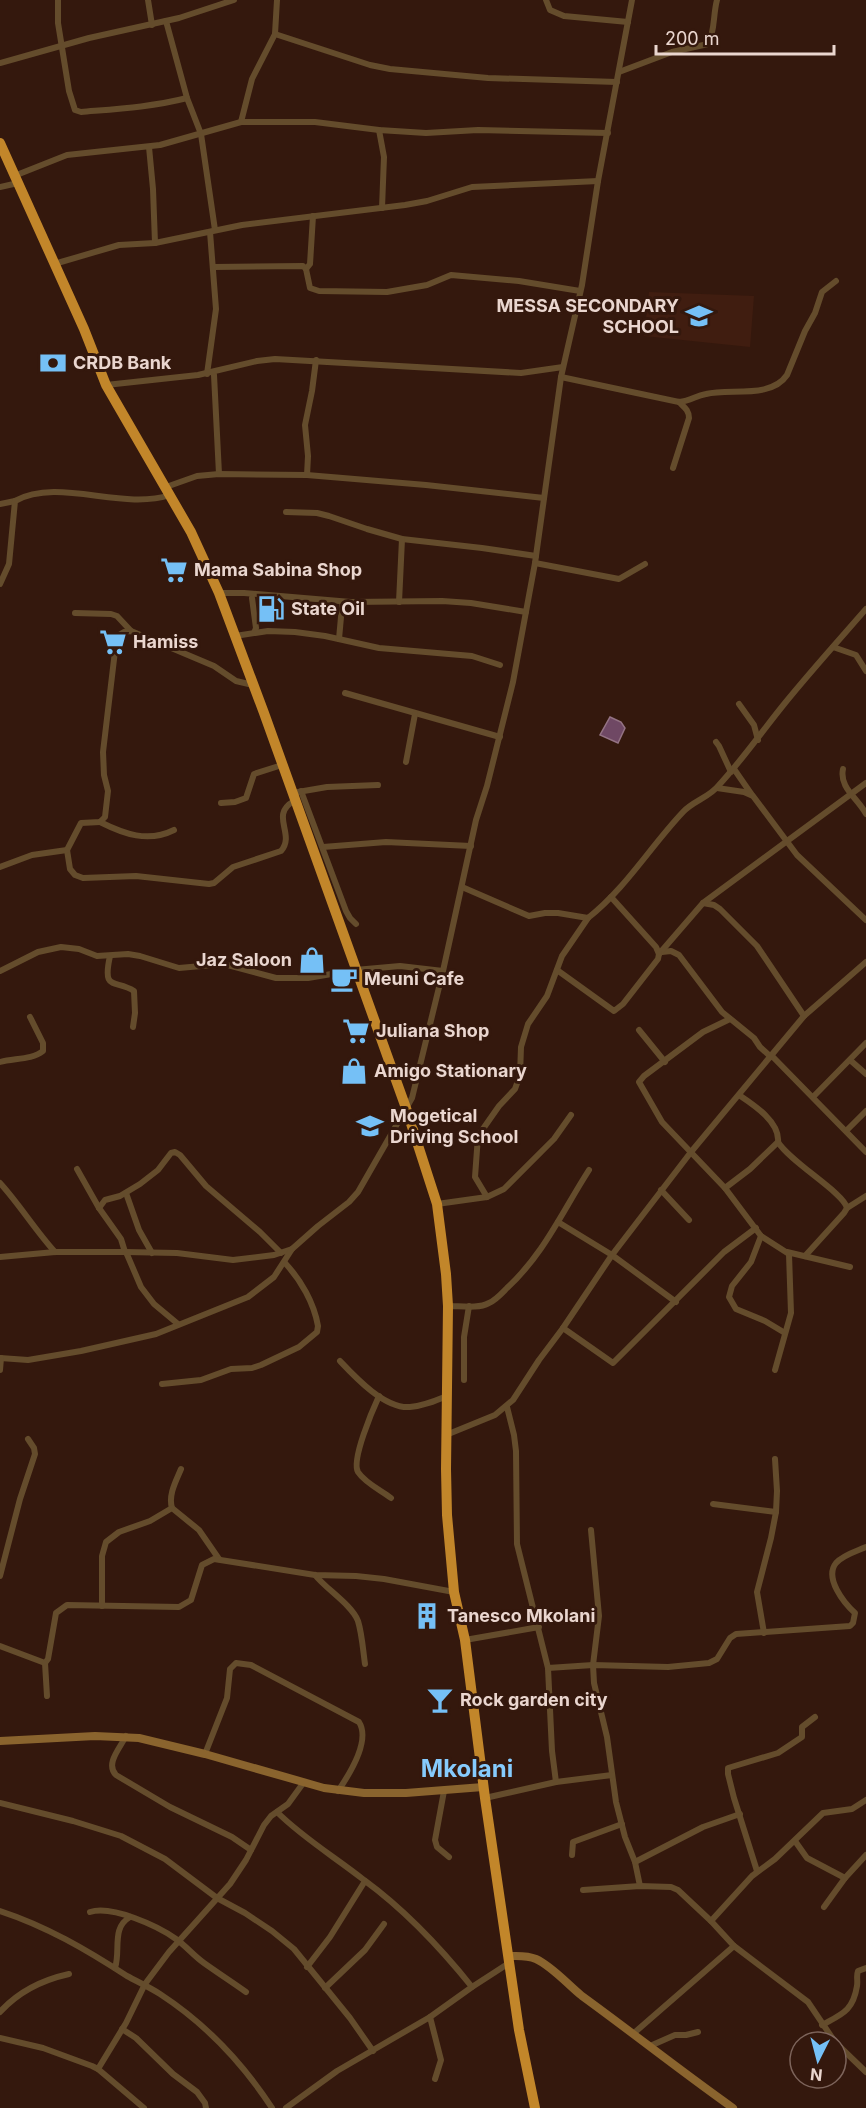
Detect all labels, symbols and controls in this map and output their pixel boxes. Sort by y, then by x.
scale bar [656,18,834,56]
text: 200 m [665,28,720,49]
place label: MESSA SECONDARY SCHOOL [497,295,679,337]
school or university icon: MESSA SECONDARY SCHOOL [684,301,714,331]
bank icon: CRDB Bank [38,348,68,378]
place label: CRDB Bank [73,352,172,373]
supermarket icon: Mama Sabina Shop [159,555,189,585]
place label: Mama Sabina Shop [194,559,362,580]
fuel station icon: State Oil [256,594,286,624]
place label: State Oil [291,598,365,619]
supermarket icon: Hamiss [98,627,128,657]
place label: Hamiss [133,631,198,652]
shop icon: Jaz Saloon [297,945,327,975]
place label: Jaz Saloon [196,949,292,970]
cafe icon: Meuni Cafe [329,964,359,994]
place label: Meuni Cafe [364,968,465,989]
supermarket icon: Juliana Shop [341,1016,371,1046]
place label: Juliana Shop [376,1020,489,1041]
shop icon: Amigo Stationary [339,1056,369,1086]
place label: Amigo Stationary [374,1060,527,1081]
place label: Mogetical Driving School [390,1105,518,1147]
school or university icon: Mogetical Driving School [355,1111,385,1141]
building icon: Tanesco Mkolani [412,1601,442,1631]
place label: Tanesco Mkolani [447,1605,595,1626]
bar icon: Rock garden city [425,1685,455,1715]
place label: Rock garden city [460,1689,608,1710]
district label: Mkolani [421,1754,513,1783]
north arrow [788,2030,848,2090]
text: N [809,2064,824,2086]

